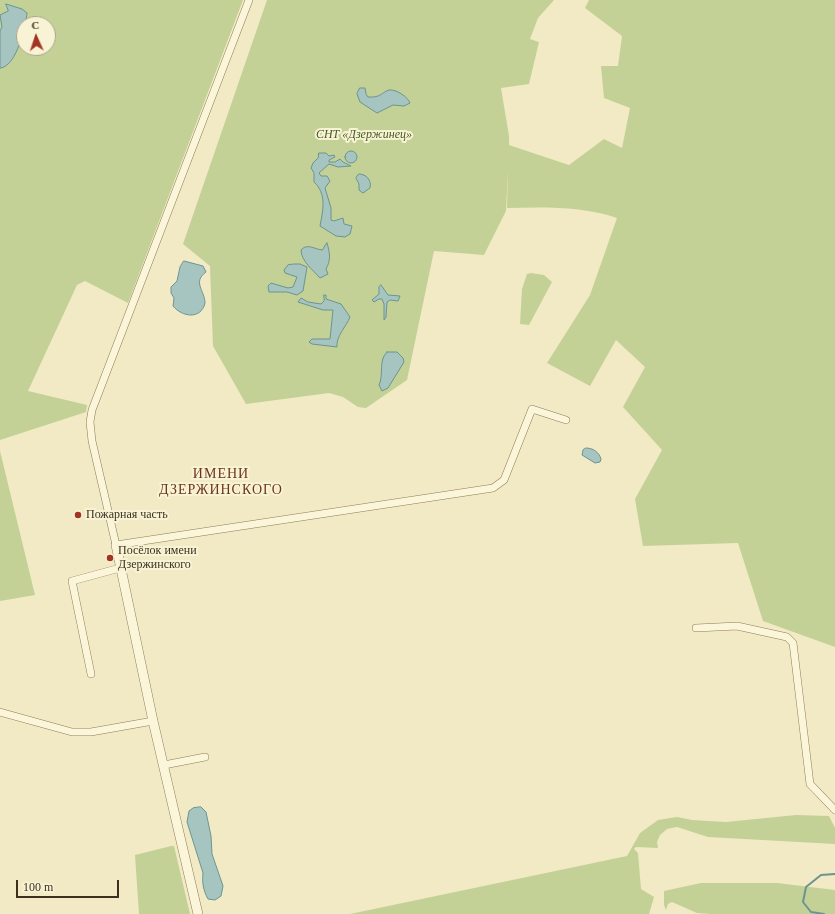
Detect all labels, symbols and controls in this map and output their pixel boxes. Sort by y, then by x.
north arrow [16,16,56,56]
text: С [31,19,40,31]
park label: СНТ «Дзержинец» [316,128,412,142]
district label: ИМЕНИ ДЗЕРЖИНСКОГО [159,466,283,498]
place label: Пожарная часть [86,508,168,522]
marker: Пожарная часть [73,510,83,520]
place label: Посёлок имени Дзержинского [118,544,197,572]
marker: Посёлок имени Дзержинского [105,553,115,563]
scale bar [18,872,121,898]
text: 100 m [23,880,53,894]

